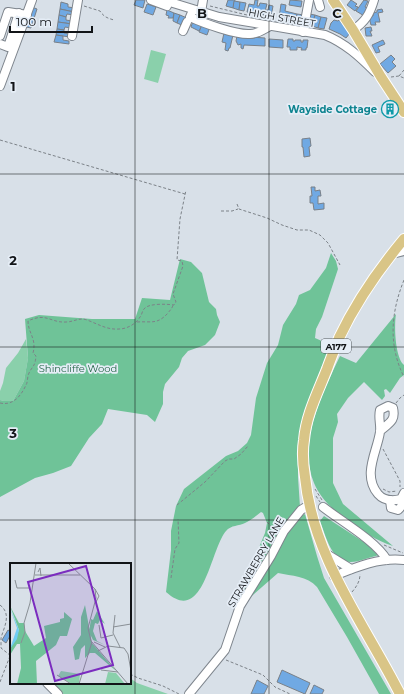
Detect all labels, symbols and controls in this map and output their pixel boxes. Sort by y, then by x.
text: B [197,5,207,21]
text: C [332,5,342,21]
street label: HIGH STREET [247,6,317,30]
scale bar [10,8,92,34]
text: 100 m [16,14,52,29]
text: 1 [10,78,16,94]
building icon: Wayside Cottage [380,99,400,119]
place label: Wayside Cottage [288,103,377,116]
text: 2 [9,252,17,268]
road number: A177 [321,339,351,353]
park label: Shincliffe Wood [39,362,117,375]
text: 3 [8,425,17,441]
street label: STRAWBERRY LANE [225,514,287,610]
inset map [10,563,131,684]

